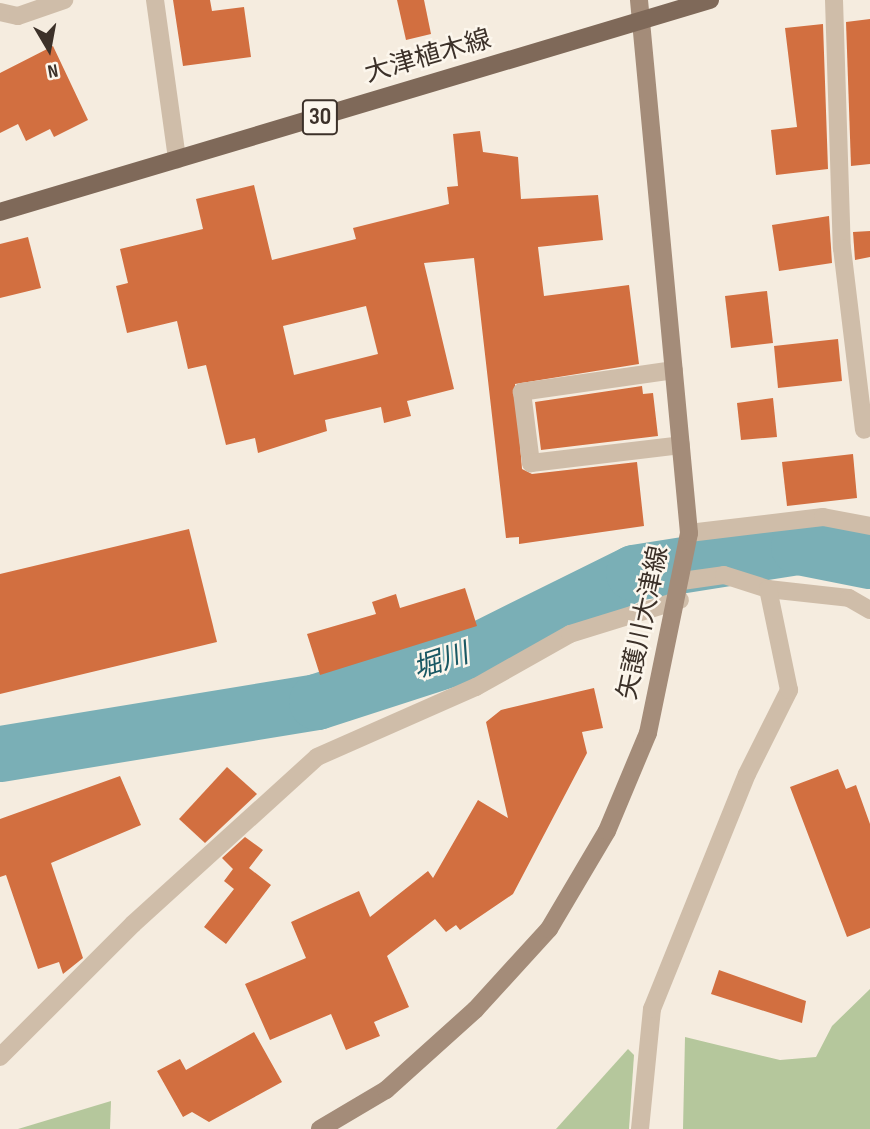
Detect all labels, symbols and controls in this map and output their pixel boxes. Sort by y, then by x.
north arrow [14,14,84,84]
street label: 大津植木線 [361,24,495,90]
text: N [46,58,60,82]
road number: 30 [301,96,339,138]
street label: 矢護川大津線 [613,543,675,703]
water label: 堀川 [409,637,473,687]

